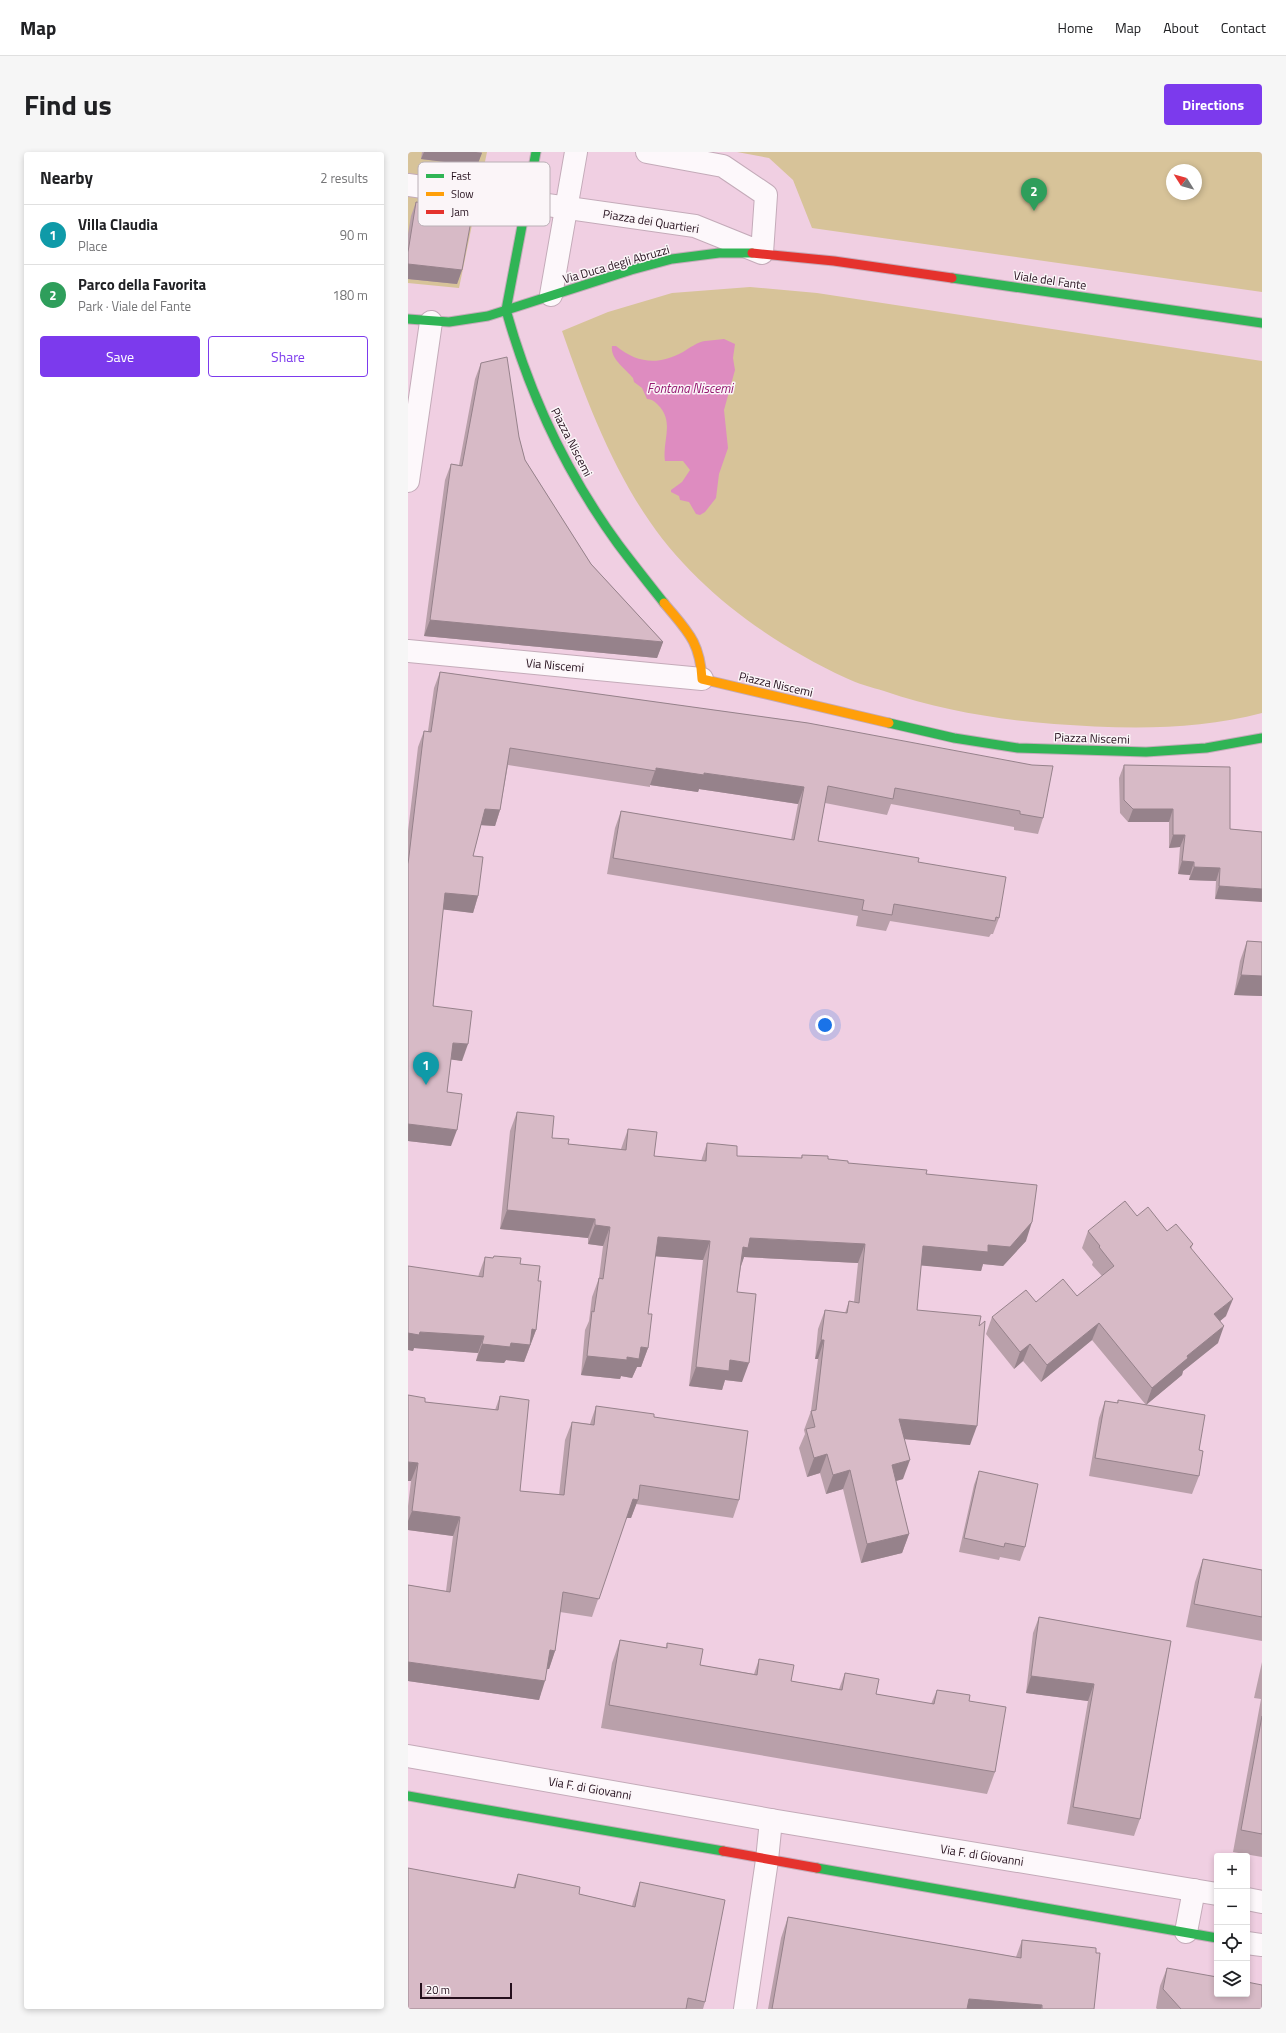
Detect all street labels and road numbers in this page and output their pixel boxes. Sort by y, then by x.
street label: Piazza dei Quartieri [602,204,700,238]
street label: Via Duca degli Abruzzi [560,240,672,288]
street label: Viale del Fante [1012,265,1088,295]
street label: Piazza Niscemi [546,404,598,480]
street label: Via Niscemi [525,653,585,677]
street label: Piazza Niscemi [737,666,815,702]
street label: Piazza Niscemi [1054,727,1130,749]
street label: Via F. di Giovanni [547,1771,633,1805]
street label: Via F. di Giovanni [939,1839,1025,1871]

